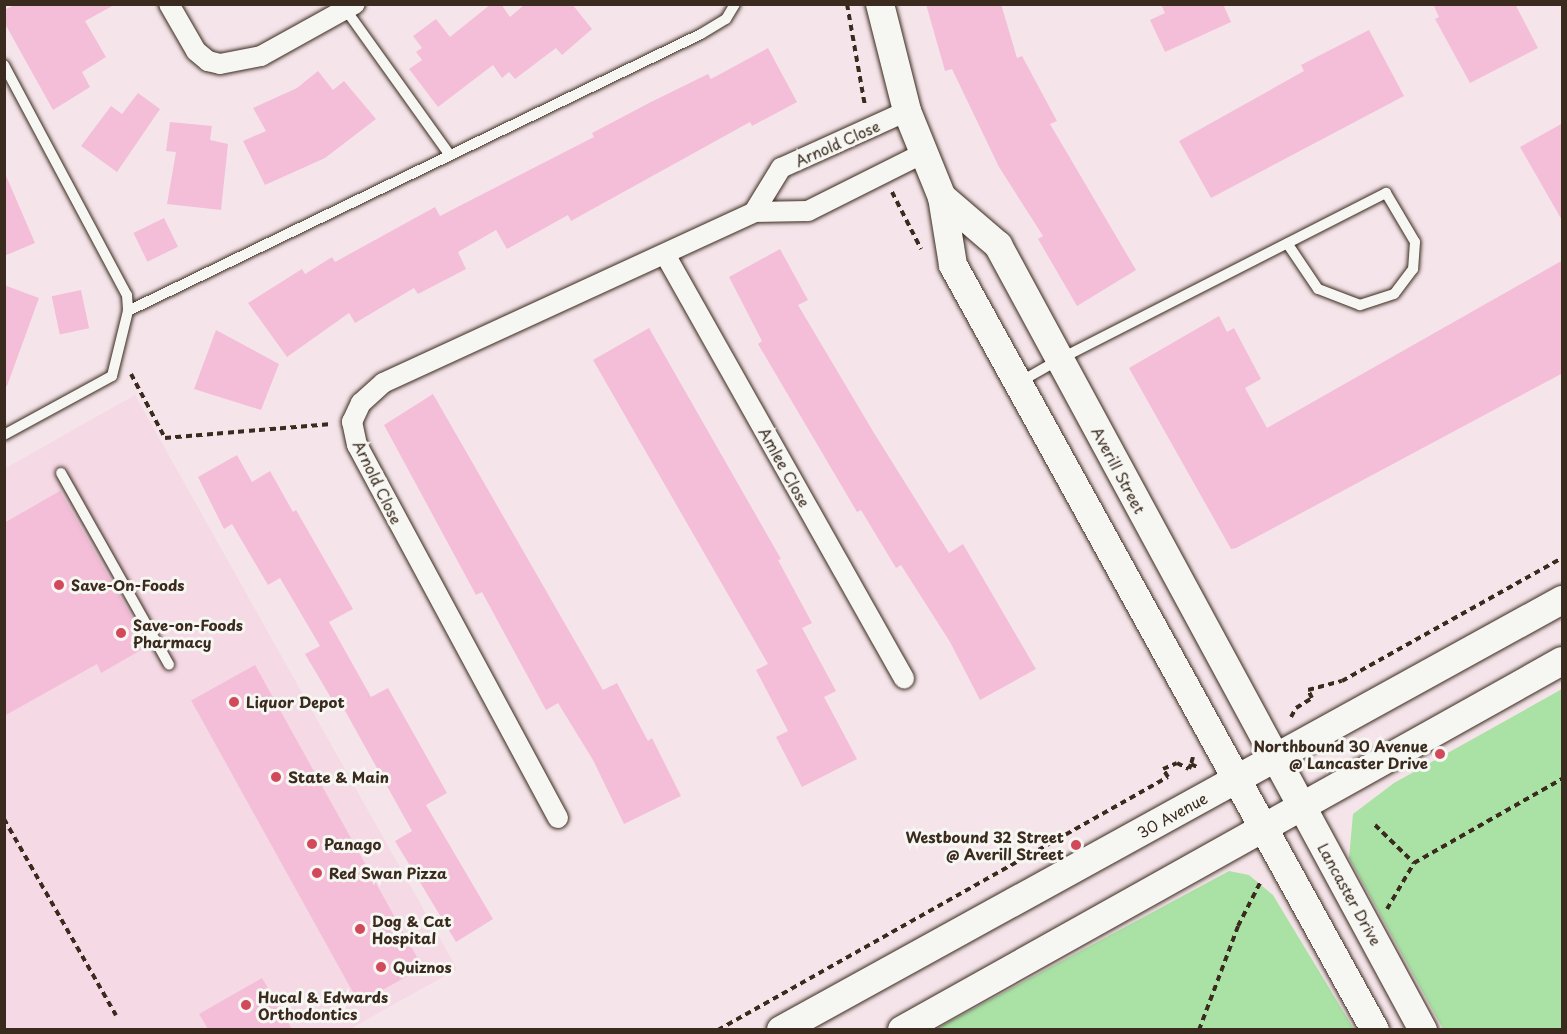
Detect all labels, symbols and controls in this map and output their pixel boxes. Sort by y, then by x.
street label: Arnold Close [791,116,883,170]
street label: Averill Street [1089,423,1149,517]
street label: Amlee Close [755,424,815,510]
street label: Arnold Close [350,437,406,527]
place label: Save-On-Foods [71,576,184,594]
marker: Save-On-Foods [52,578,66,592]
place label: Save-on-Foods Pharmacy [133,615,243,650]
marker: Save-on-Foods Pharmacy [114,626,128,640]
place label: Liquor Depot [246,693,345,711]
marker: Liquor Depot [227,695,241,709]
place label: Northbound 30 Avenue @ Lancaster Drive [1253,736,1428,771]
marker: Northbound 30 Avenue @ Lancaster Drive [1433,747,1447,761]
place label: State & Main [288,768,389,786]
marker: State & Main [269,770,283,784]
street label: 30 Avenue [1134,788,1210,842]
place label: Westbound 32 Street @ Averill Street [904,827,1064,862]
place label: Panago [324,835,381,853]
marker: Panago [305,837,319,851]
marker: Westbound 32 Street @ Averill Street [1069,838,1083,852]
street label: Lancaster Drive [1314,839,1386,949]
place label: Red Swan Pizza [329,864,449,882]
marker: Red Swan Pizza [310,866,324,880]
place label: Dog & Cat Hospital [372,911,452,946]
marker: Dog & Cat Hospital [353,922,367,936]
place label: Quiznos [393,958,452,976]
marker: Quiznos [374,960,388,974]
place label: Hucal & Edwards Orthodontics [258,987,389,1022]
marker: Hucal & Edwards Orthodontics [239,998,253,1012]

